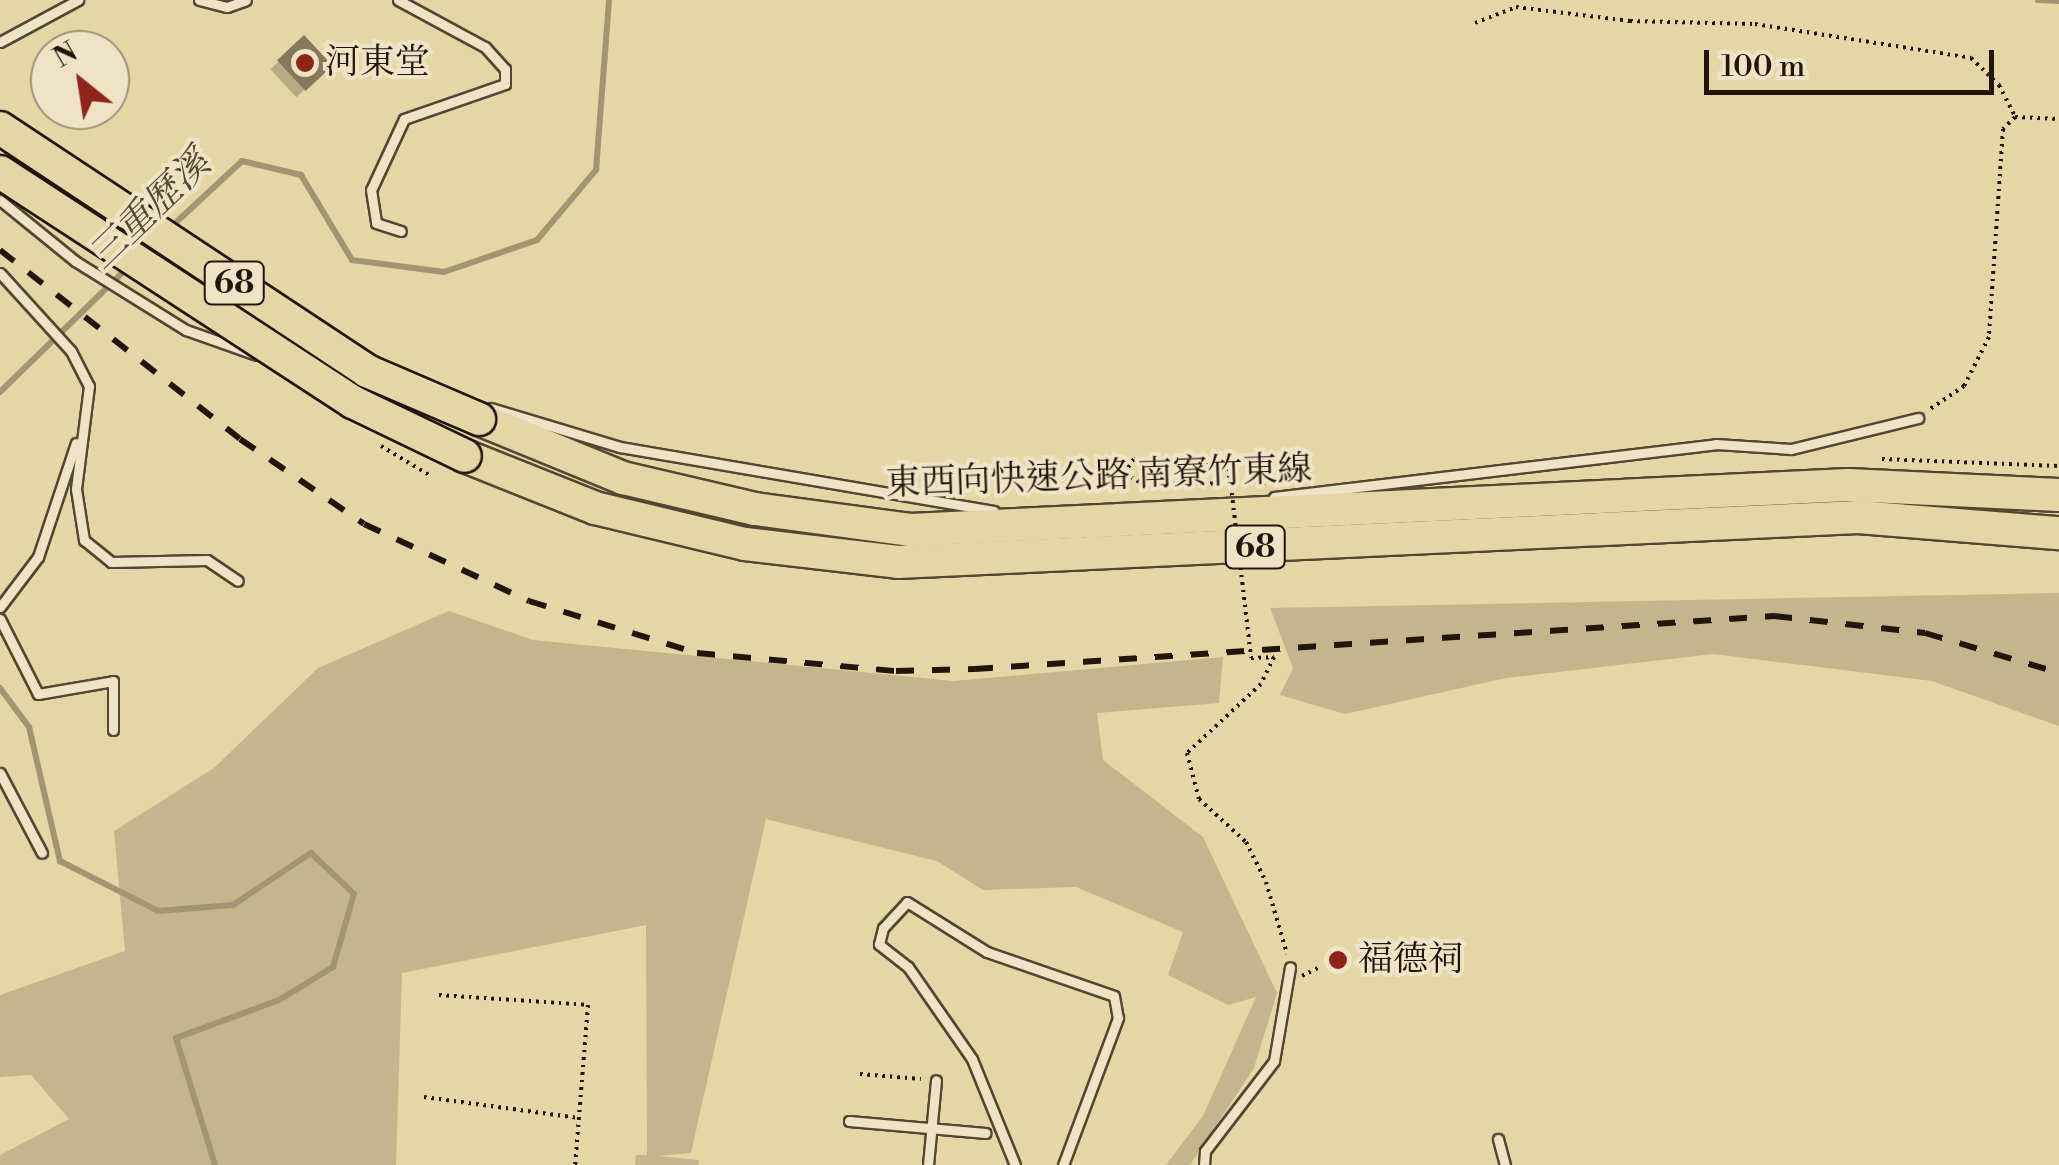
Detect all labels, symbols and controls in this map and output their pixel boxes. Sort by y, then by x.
north arrow [30,30,130,130]
scale bar [1709,30,1999,92]
text: N [47,35,84,76]
place label: 河東堂 [325,42,430,84]
text: 100 m [1721,48,1805,86]
marker: 河東堂 [294,52,316,74]
water label: 三重歷溪 [79,141,221,279]
road number: 68 [202,256,266,310]
street label: 東西向快速公路 南寮竹東線 [885,449,1313,505]
road number: 68 [1222,520,1288,574]
place label: 福德祠 [1358,939,1463,981]
marker: 福德祠 [1327,949,1349,971]

